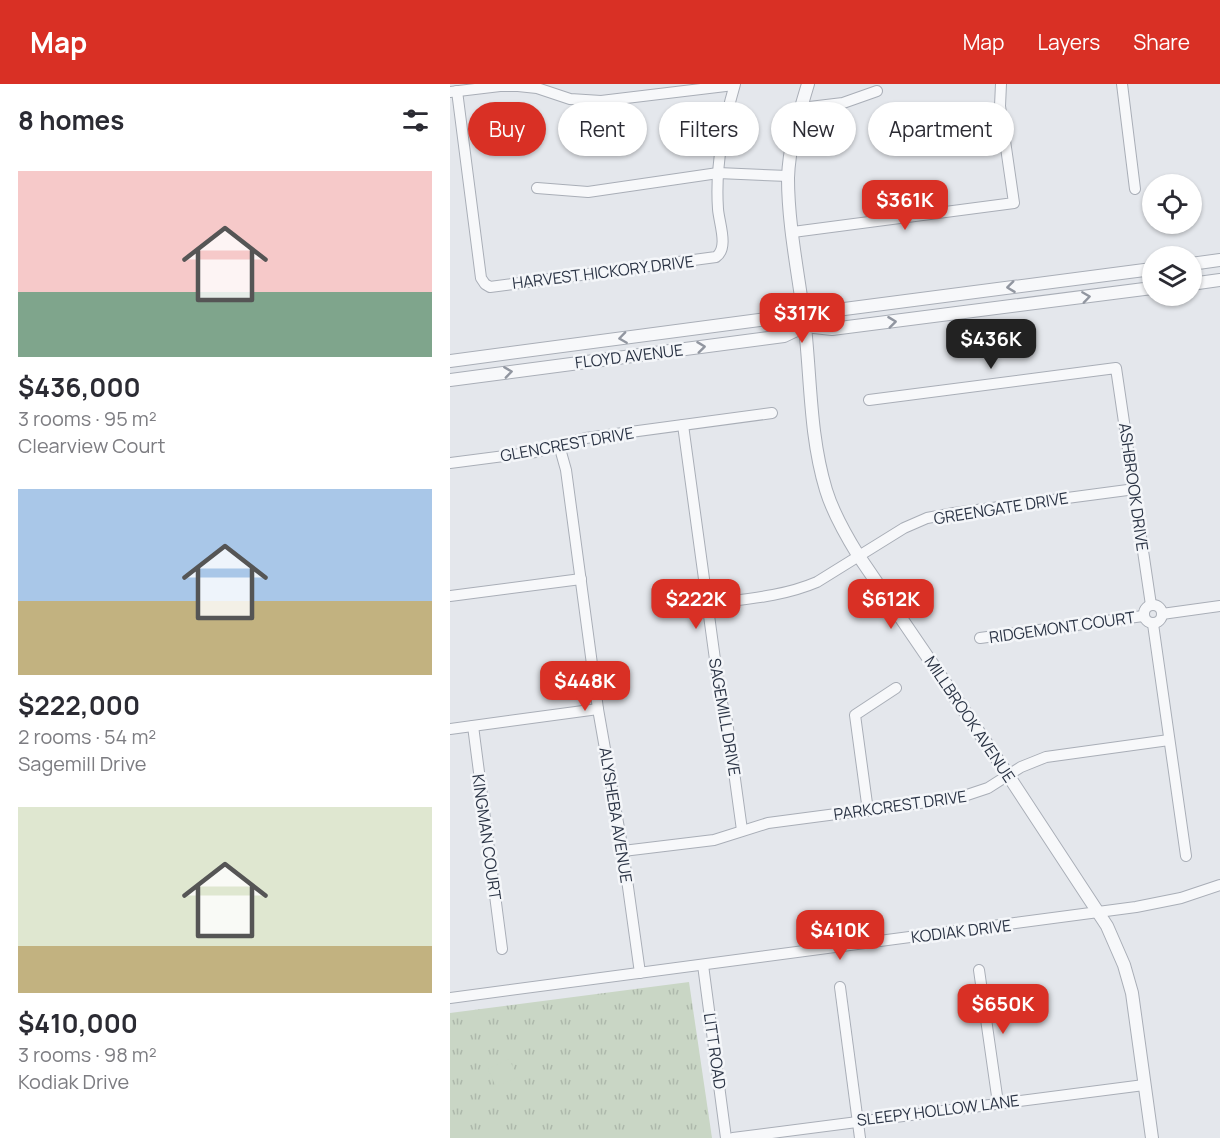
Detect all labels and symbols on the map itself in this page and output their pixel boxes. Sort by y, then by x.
pin: $361K [863,180,947,231]
street label: HARVEST HICKORY DRIVE [511,250,695,294]
one-way arrow [1006,281,1015,293]
one-way arrow [1081,291,1090,303]
pin: $317K [760,293,844,344]
one-way arrow [888,316,897,328]
pin: $436K [949,319,1033,370]
one-way arrow [619,331,628,344]
street label: FLOYD AVENUE [574,338,684,374]
one-way arrow [697,341,706,353]
one-way arrow [503,366,513,379]
street label: GLENCREST DRIVE [498,421,636,467]
street label: ASHBROOK DRIVE [1114,421,1154,553]
street label: GREENGATE DRIVE [932,487,1070,529]
pin: $222K [654,579,738,630]
pin: $612K [849,579,933,630]
street label: RIDGEMONT COURT [988,606,1137,648]
street label: MILLBROOK AVENUE [919,651,1021,787]
street label: SAGEMILL DRIVE [704,656,746,778]
pin: $448K [543,661,627,712]
street label: ALYSHEBA AVENUE [594,745,638,885]
street label: KINGMAN COURT [467,773,507,902]
street label: PARKCREST DRIVE [832,785,968,825]
pin: $410K [798,910,882,961]
street label: KODIAK DRIVE [910,914,1012,948]
pin: $650K [961,984,1045,1035]
street label: LITT ROAD [699,1011,731,1091]
street label: SLEEPY HOLLOW LANE [855,1089,1021,1131]

